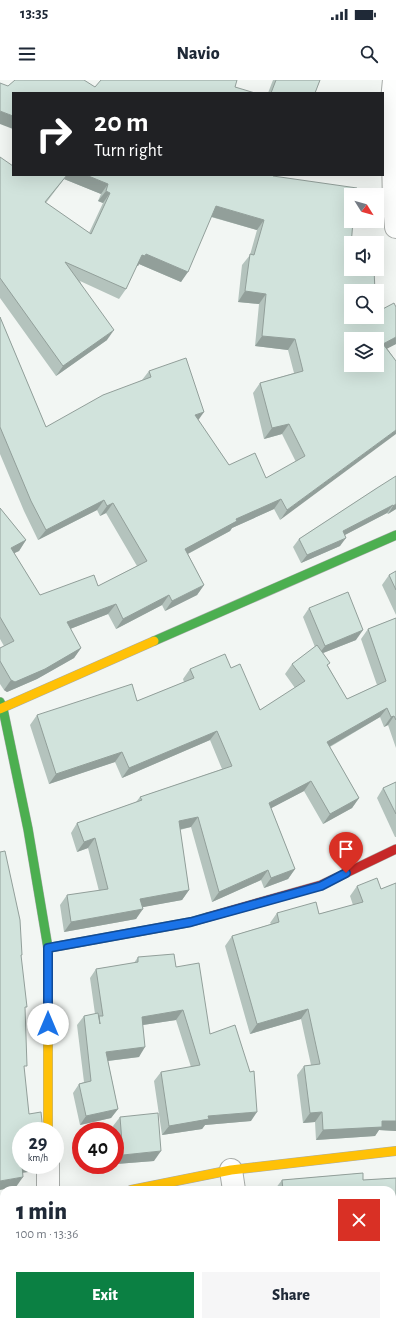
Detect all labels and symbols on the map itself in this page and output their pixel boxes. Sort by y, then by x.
north arrow [344,188,384,228]
pin [329,832,363,873]
position arrow [27,1003,69,1045]
speed limit sign: 40 [72,1122,124,1174]

